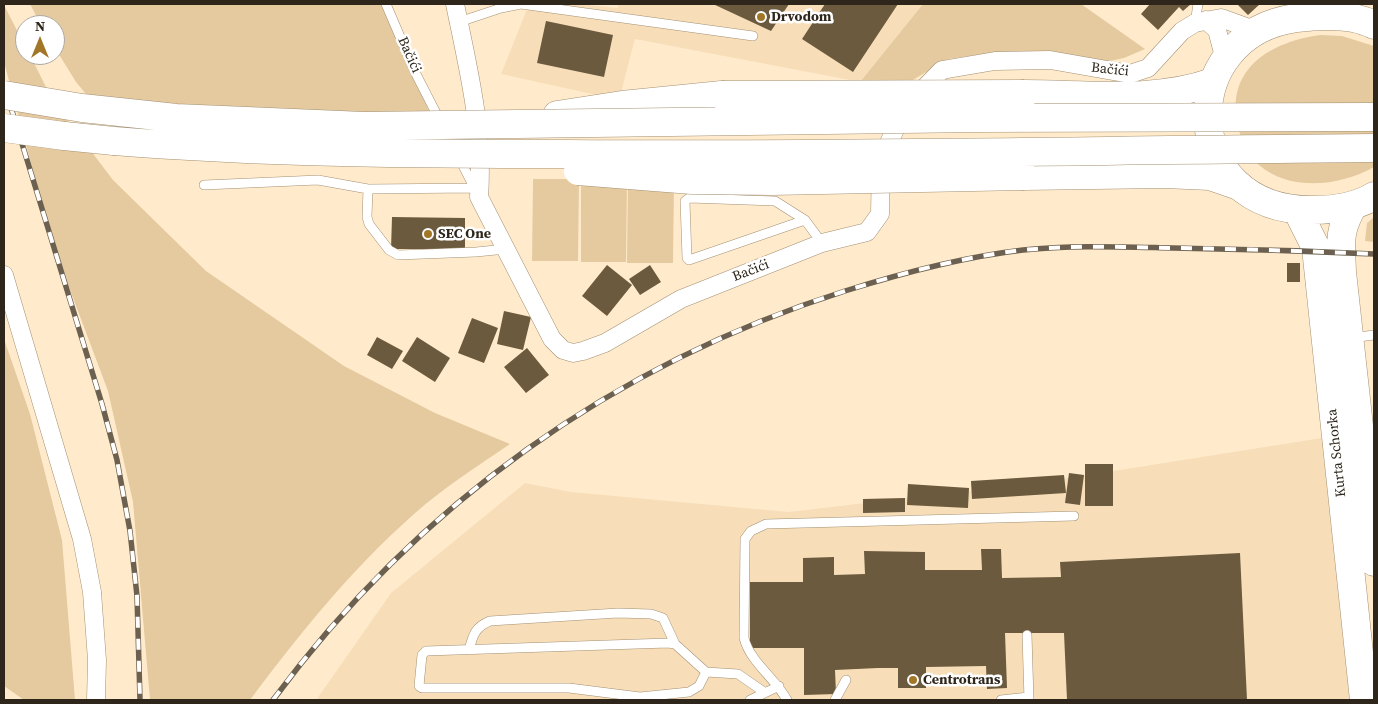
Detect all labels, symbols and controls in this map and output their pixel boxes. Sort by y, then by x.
place label: Drvodom [771,9,832,25]
marker: Drvodom [755,11,767,23]
north arrow [15,15,65,65]
text: N [35,16,45,36]
street label: Bačići [394,34,424,76]
street label: Bačići [1090,60,1130,80]
place label: SEC One [438,226,491,242]
marker: SEC One [422,228,434,240]
street label: Bačići [730,256,772,286]
street label: Kurta Schorka [1324,408,1350,498]
place label: Centrotrans [923,672,1000,688]
marker: Centrotrans [907,674,919,686]

